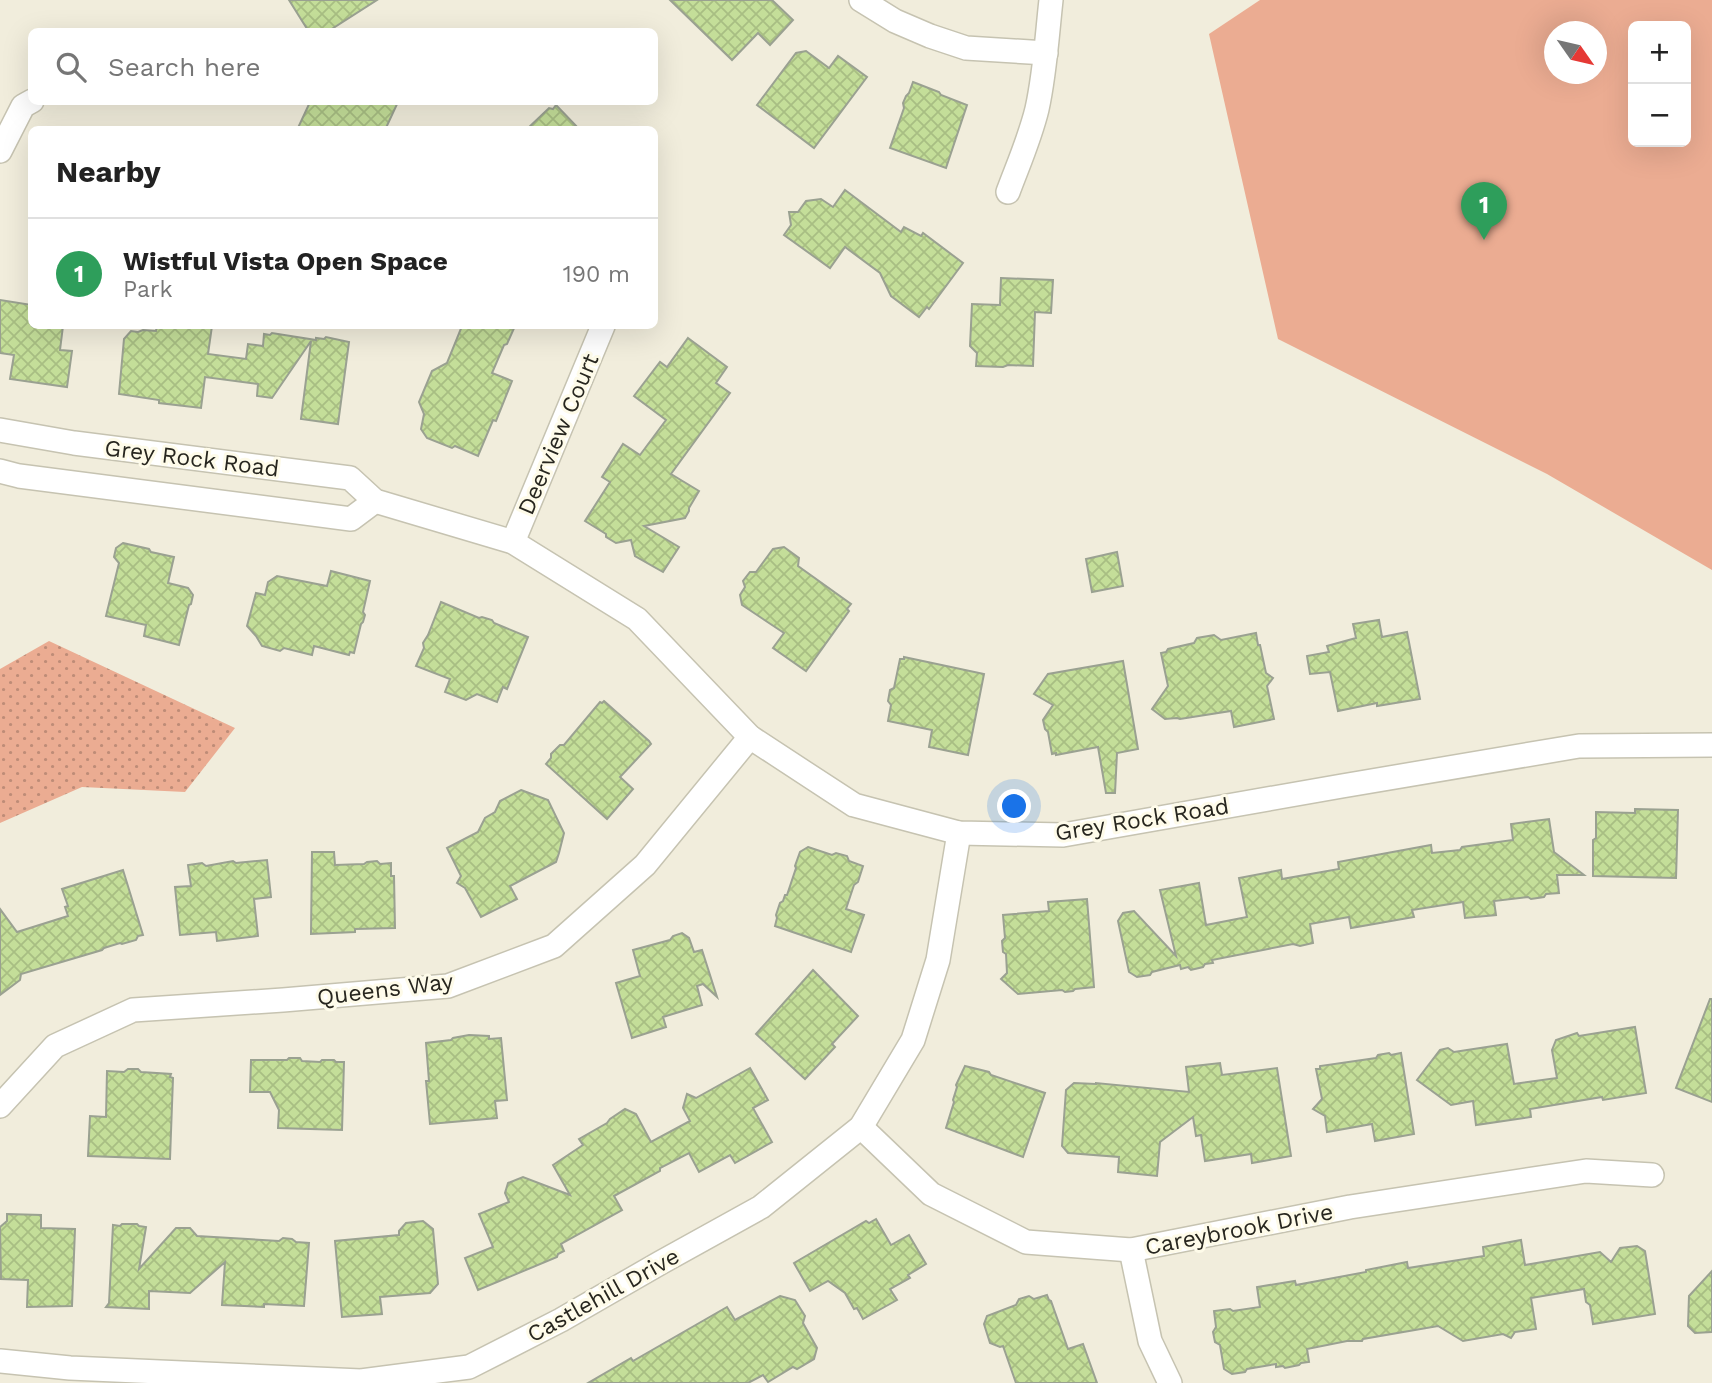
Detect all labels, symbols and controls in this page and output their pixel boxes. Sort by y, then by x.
north arrow [1544,21,1607,84]
map controls [1628,21,1691,147]
button: + [1628,21,1691,84]
search box [28,28,658,105]
icon: search [52,48,90,86]
text: Search here [108,52,260,82]
button: − [1628,84,1691,147]
text: Nearby [56,154,161,189]
pin: 1 [1461,182,1507,240]
text: Wistful Vista Open Space [123,246,448,276]
text: 1 [74,261,84,288]
text: 190 m [563,261,630,288]
text: Park [123,276,172,303]
street label: Deerview Court [512,349,605,519]
street label: Grey Rock Road [103,434,281,483]
your location [997,789,1031,823]
street label: Grey Rock Road [1053,792,1231,847]
street label: Queens Way [315,968,455,1011]
street label: Careybrook Drive [1143,1198,1335,1261]
street label: Castlehill Drive [523,1243,684,1348]

